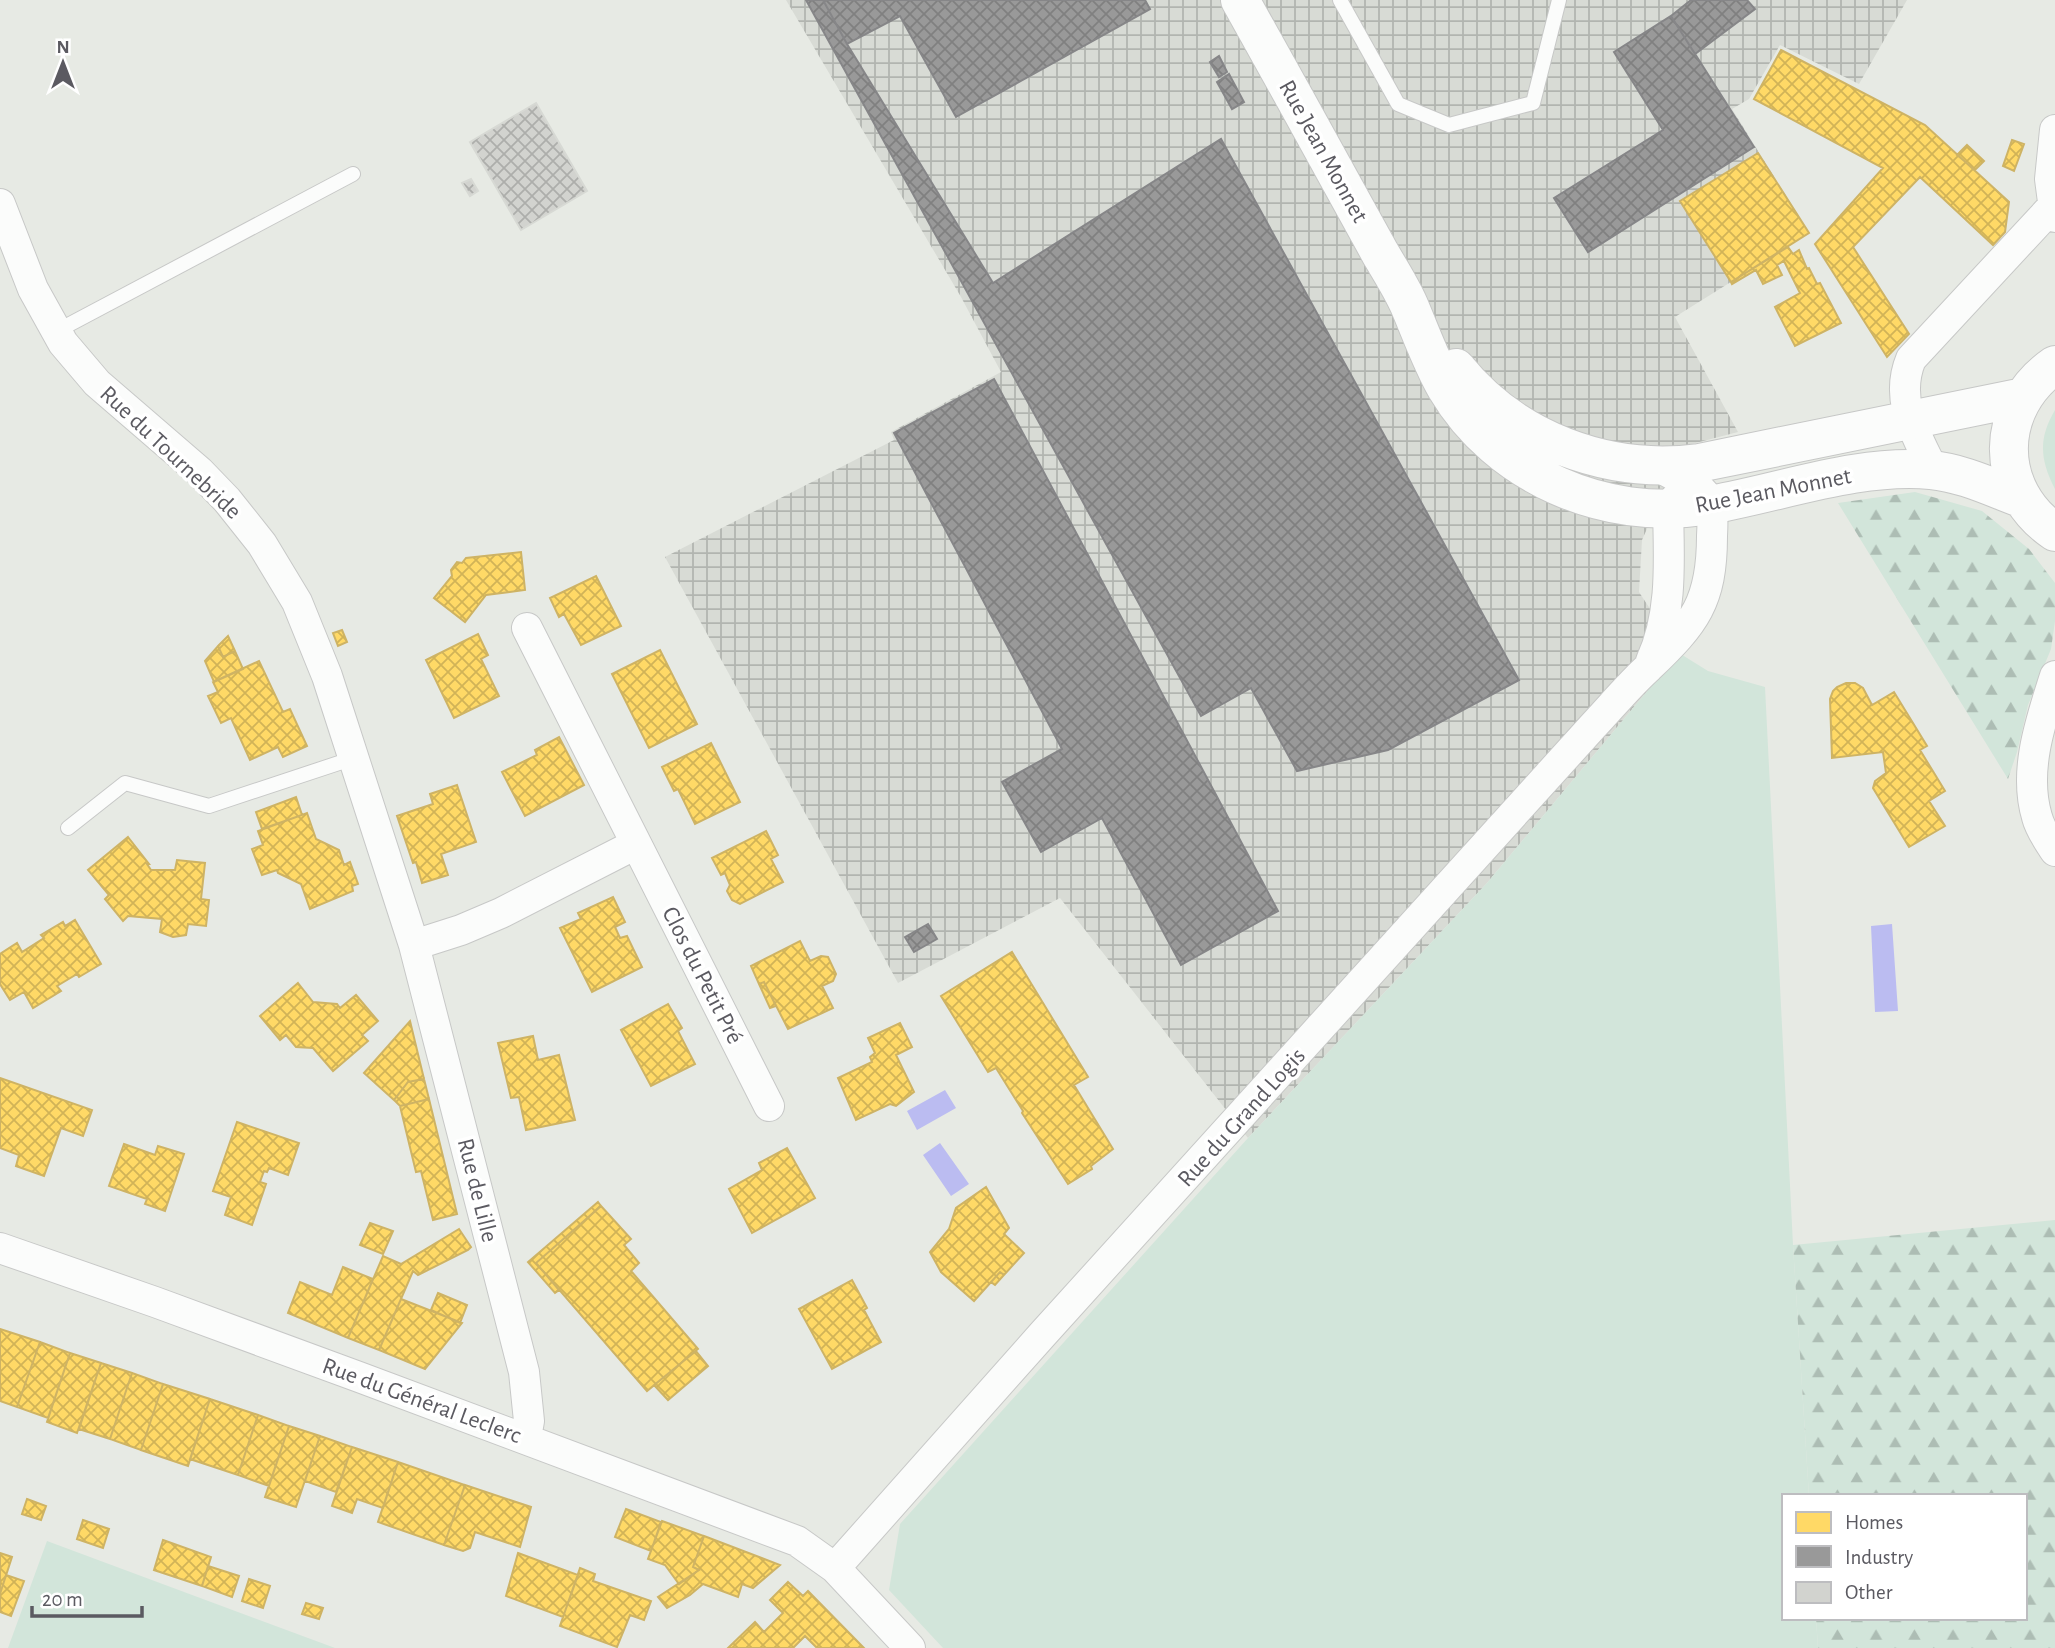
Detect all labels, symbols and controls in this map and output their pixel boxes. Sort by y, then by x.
north arrow [28,28,98,98]
text: N [56,38,70,57]
street label: Rue Jean Monnet [1274,76,1372,227]
street label: Rue du Tournebride [95,382,245,524]
street label: Rue Jean Monnet [1693,464,1854,518]
street label: Clos du Petit Pré [657,903,747,1048]
street label: Rue du Grand Logis [1173,1044,1310,1192]
street label: Rue de Lille [453,1136,502,1245]
street label: Rue du Général Leclerc [319,1354,524,1448]
legend [1782,1494,2027,1620]
text: Homes [1845,1512,1903,1533]
text: Industry [1845,1547,1913,1568]
scale bar [32,1574,142,1618]
text: Other [1845,1582,1893,1603]
text: 20 m [42,1589,83,1610]

